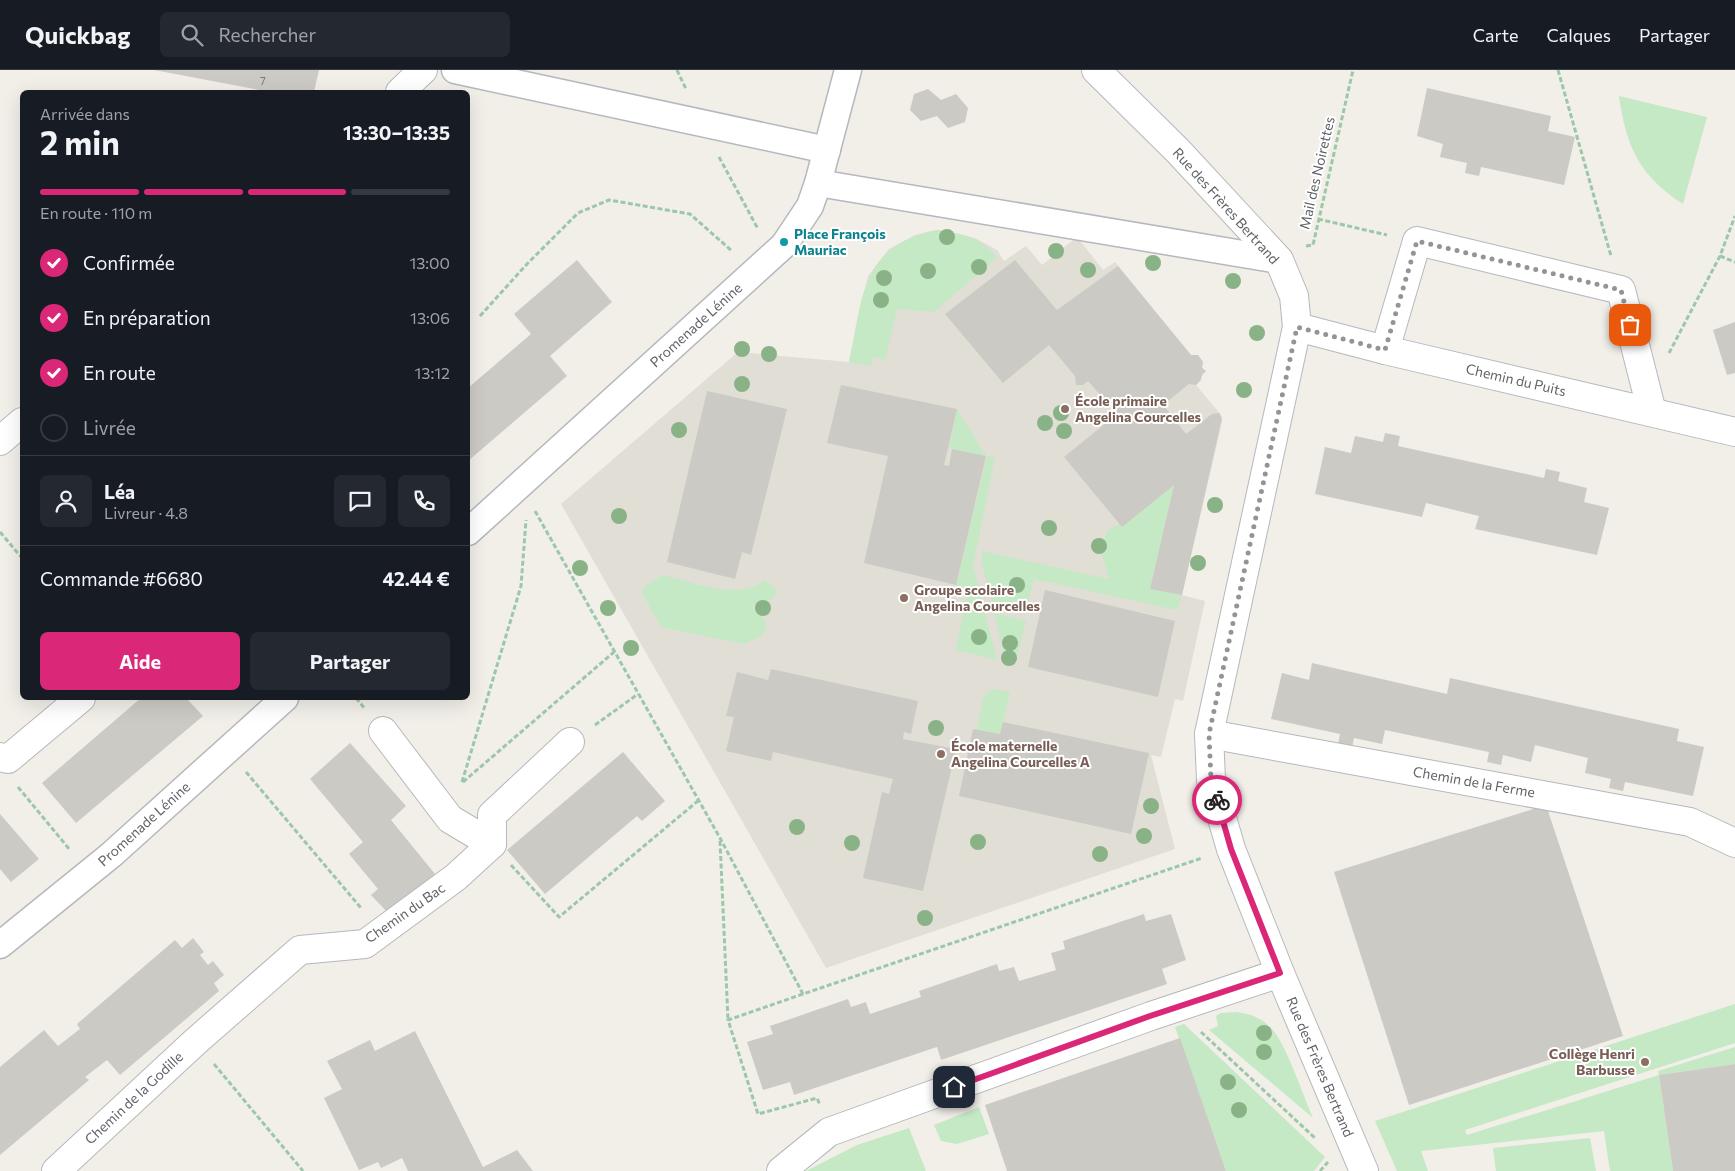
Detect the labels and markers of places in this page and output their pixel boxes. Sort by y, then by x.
place label: Place François Mauriac [794,225,886,258]
marker: Place François Mauriac [778,236,790,248]
pin [1609,304,1651,346]
place label: École primaire Angelina Courcelles [1075,392,1202,425]
marker: École primaire Angelina Courcelles [1059,403,1071,415]
place label: Groupe scolaire Angelina Courcelles [914,581,1041,614]
marker: Groupe scolaire Angelina Courcelles [898,592,910,604]
place label: École maternelle Angelina Courcelles A [951,737,1090,770]
marker: École maternelle Angelina Courcelles A [935,748,947,760]
place label: Collège Henri Barbusse [1549,1045,1635,1078]
marker: Collège Henri Barbusse [1639,1056,1651,1068]
pin [933,1066,975,1108]

